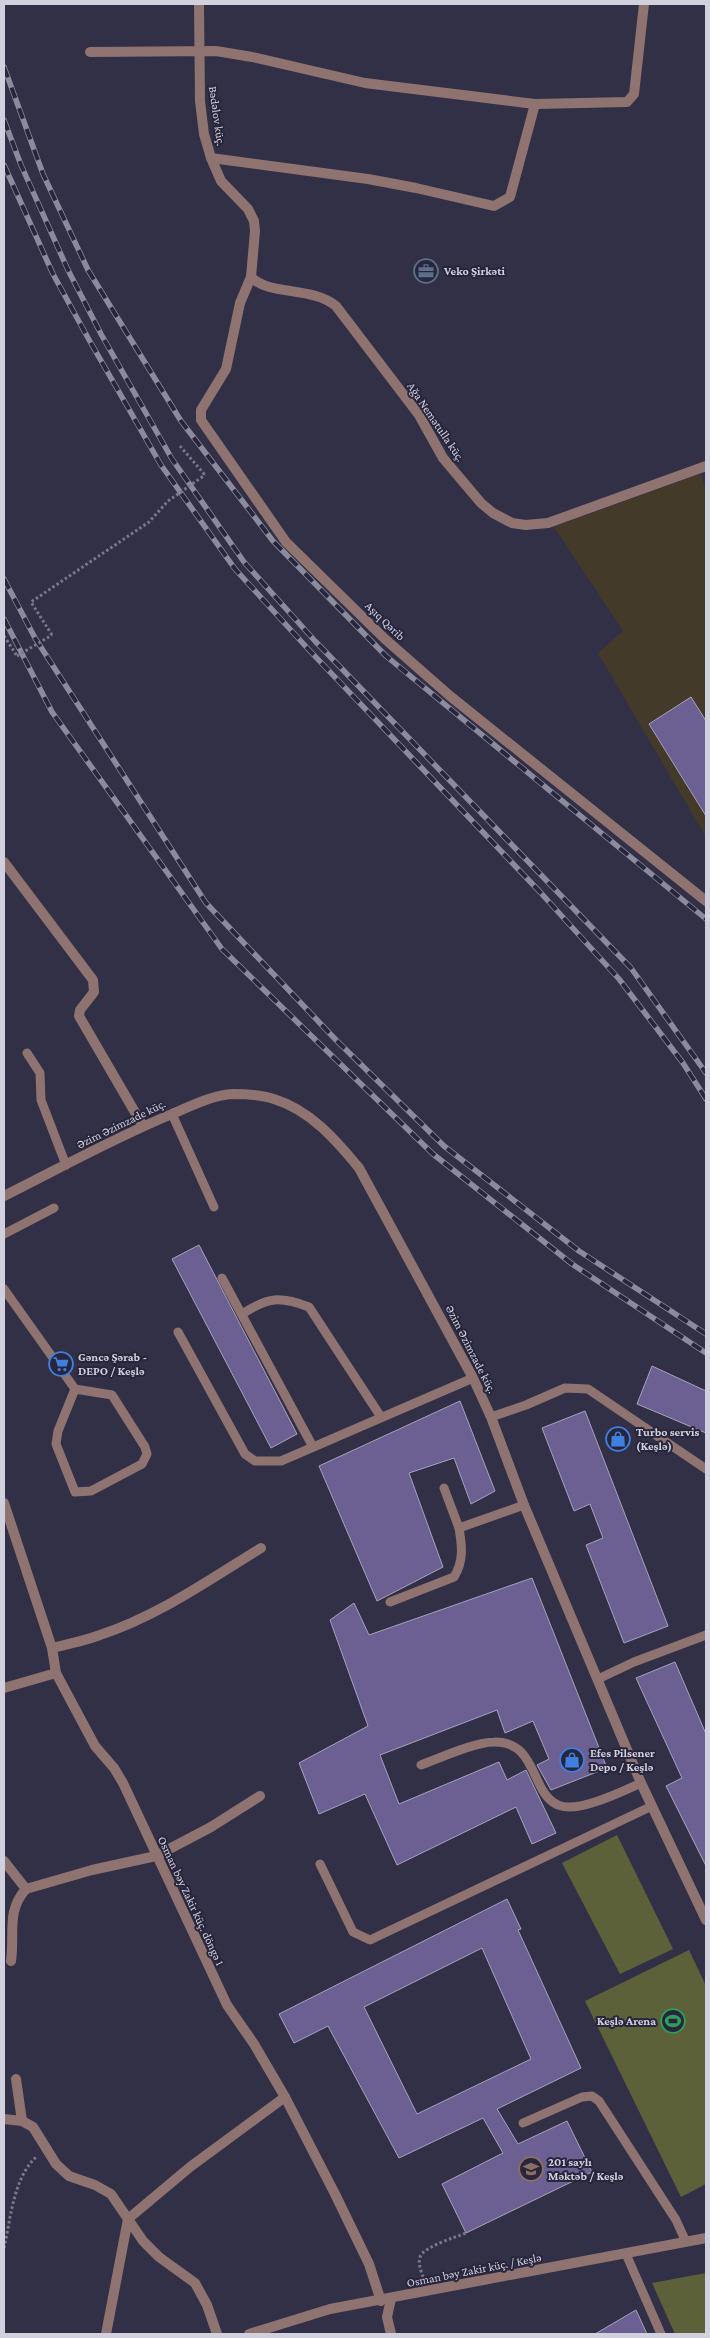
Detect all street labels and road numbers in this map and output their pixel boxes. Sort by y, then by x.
street label: Bədəlov küç. [206,85,228,147]
street label: Ağa Nemətulla küç. [404,380,468,465]
street label: Aşıq Qərib [362,599,408,643]
street label: Əzim Əzimzade küç. [74,1096,168,1152]
street label: Əzim Əzimzade küç. [443,1302,499,1396]
street label: Osman bəy Zakir küç. döngə 1 [155,1834,227,1968]
street label: Osman bəy Zakir küç. / Keşlə [405,2250,543,2290]

